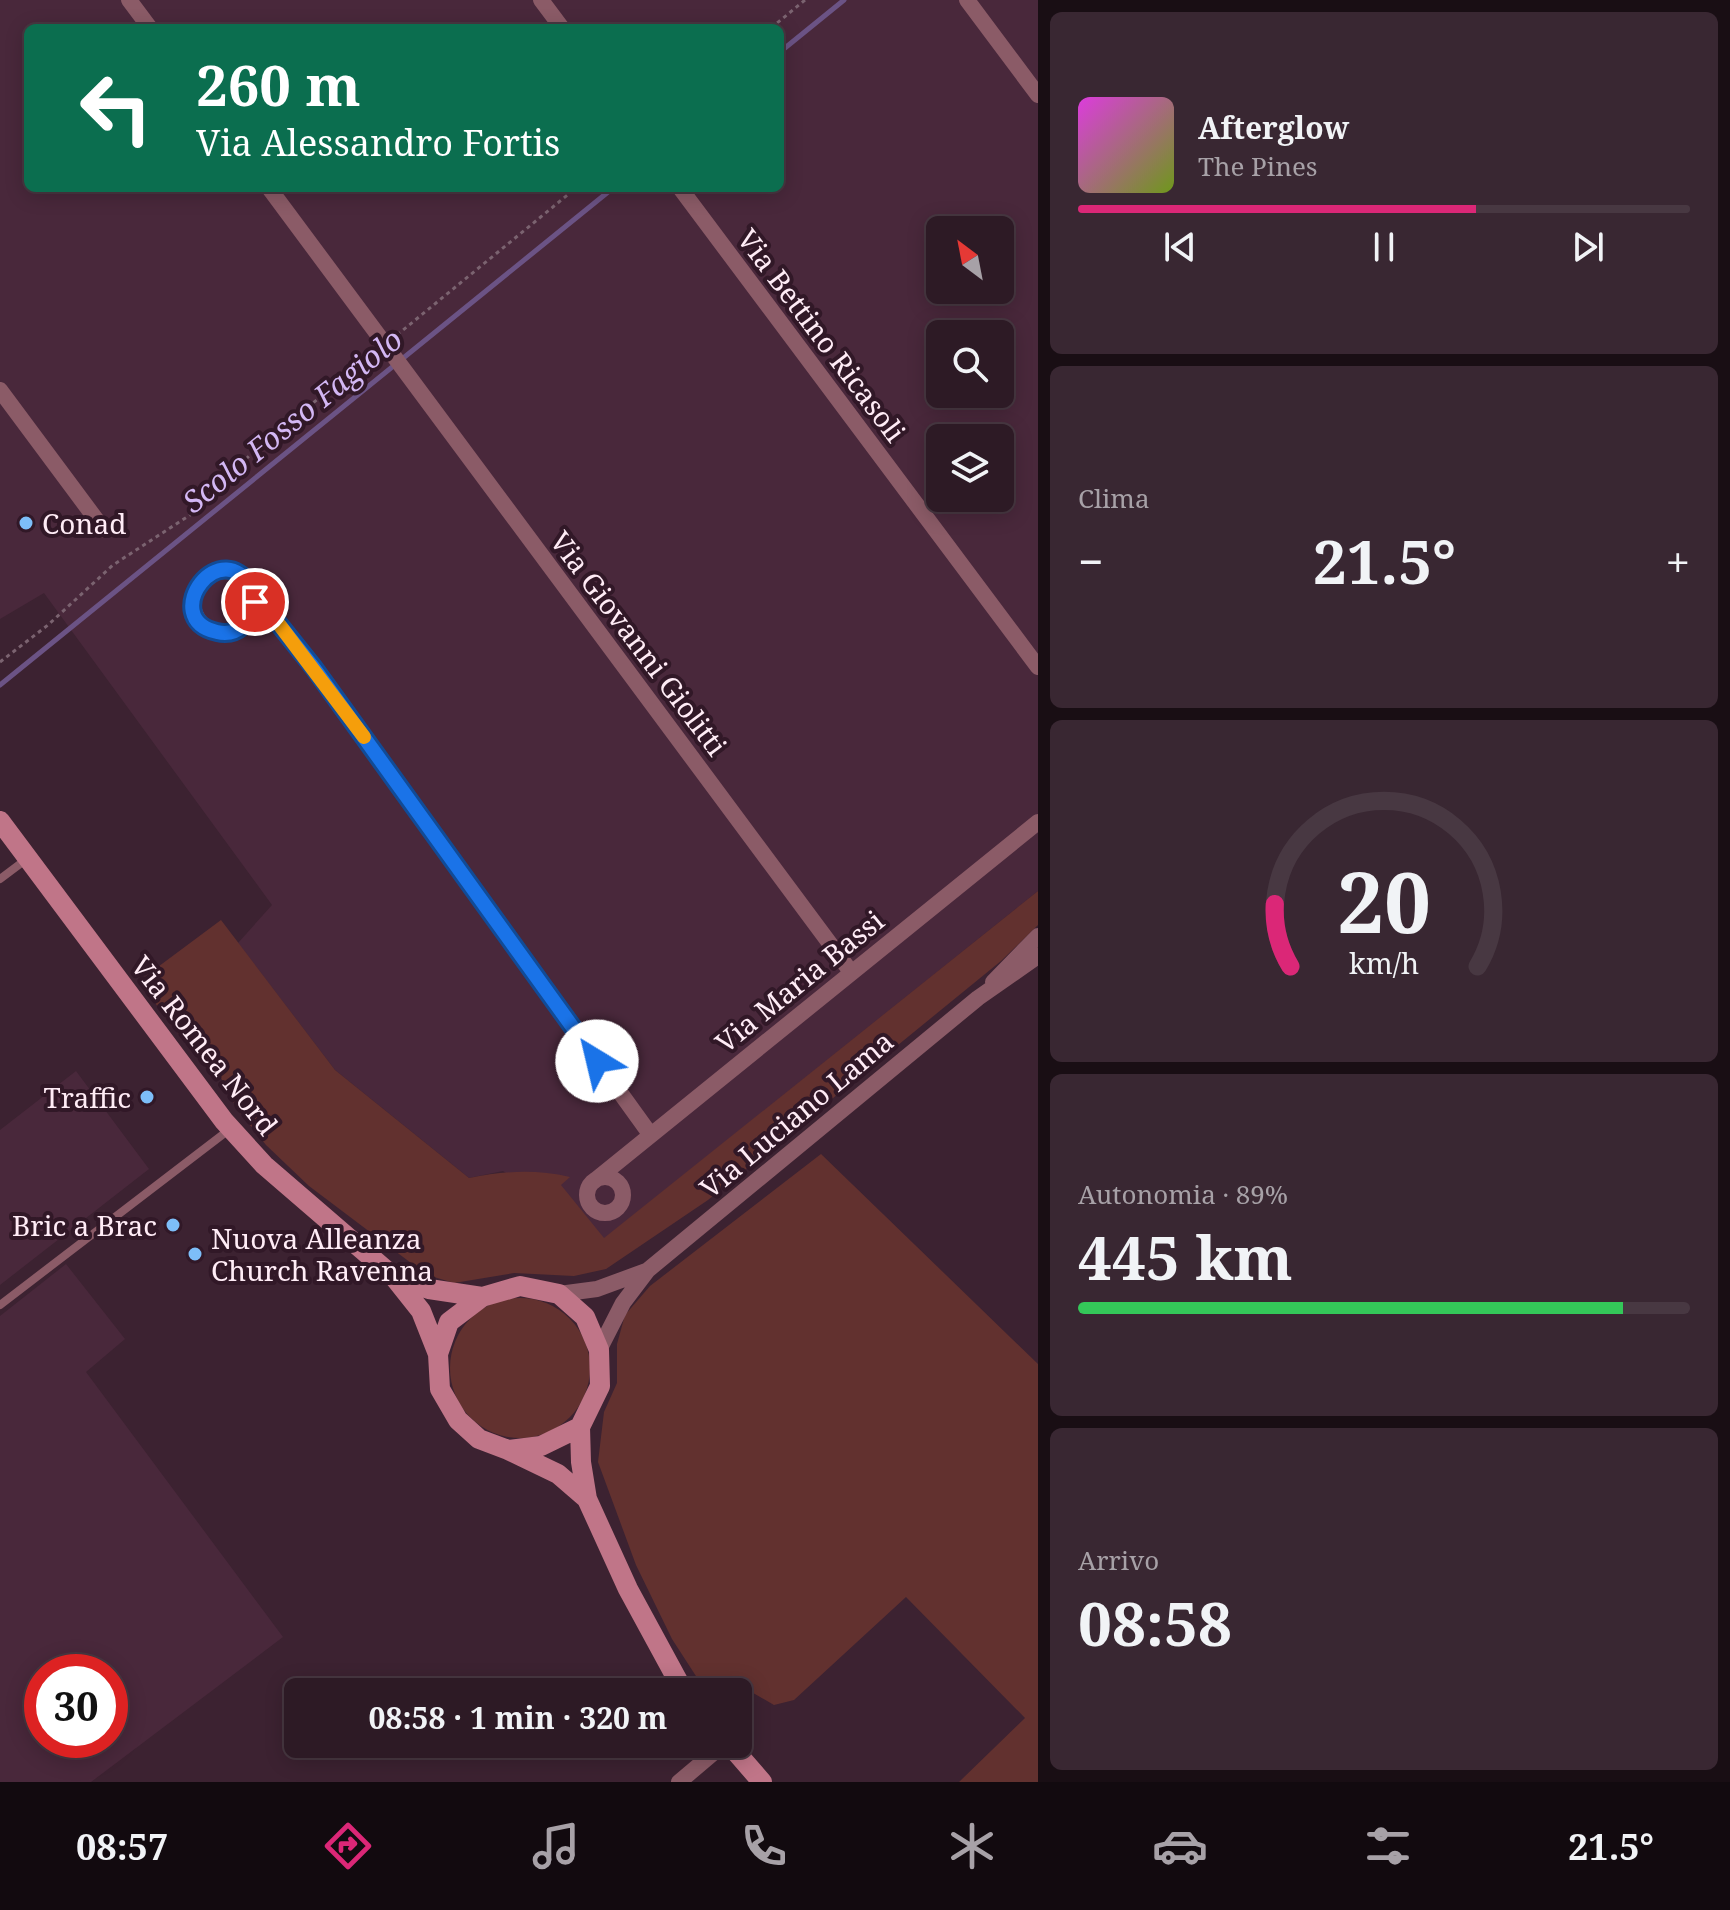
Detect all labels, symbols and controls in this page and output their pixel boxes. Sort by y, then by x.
text: 260 m [196,46,361,122]
icon: left [64,56,168,160]
text: Afterglow [1198,107,1349,148]
text: Via Alessandro Fortis [196,118,560,167]
text: The Pines [1198,148,1318,184]
north arrow [926,216,1014,304]
map controls [926,216,1014,512]
street label: Via Bettino Ricasoli [729,221,915,449]
icon: previous [1158,225,1202,269]
icon: pause [1362,225,1406,269]
icon: next [1566,225,1610,269]
water label: Scolo Fosso Fagiolo [173,318,411,522]
button: search [926,320,1014,408]
button: layers [926,424,1014,512]
text: Clima [1078,480,1150,516]
place label: Conad [42,504,126,542]
marker: Conad [17,514,35,532]
text: 21.5° [1313,520,1456,602]
street label: Via Giovanni Giolitti [542,523,736,763]
text: − [1078,531,1103,591]
text: + [1665,531,1690,591]
pin [221,568,289,636]
icon: arrive [233,580,277,624]
text: 20 [1337,844,1431,957]
street label: Via Maria Bassi [707,901,891,1061]
text: km/h [1349,943,1419,982]
street label: Via Romea Nord [123,947,287,1143]
position arrow [555,1019,639,1103]
street label: Via Luciano Lama [691,1022,901,1206]
place label: Traffic [44,1078,131,1116]
marker: Traffic [138,1088,156,1106]
text: Autonomia · 89% [1078,1176,1288,1212]
place label: Bric a Brac [12,1206,157,1244]
marker: Bric a Brac [164,1216,182,1234]
text: 445 km [1078,1216,1293,1298]
place label: Nuova Alleanza Church Ravenna [211,1219,433,1289]
marker: Nuova Alleanza Church Ravenna [186,1245,204,1263]
text: Arrivo [1078,1542,1159,1578]
text: 08:58 [1078,1582,1232,1664]
speed limit sign: 30 [24,1654,128,1758]
text: 08:58 · 1 min · 320 m [369,1697,667,1738]
icon: directions [320,1818,376,1874]
icon: music [528,1818,584,1874]
icon: phone [736,1818,792,1874]
icon: climate [944,1818,1000,1874]
icon: car [1152,1818,1208,1874]
icon: filters [1360,1818,1416,1874]
text: 08:57 [76,1822,168,1871]
text: 21.5° [1568,1822,1654,1871]

